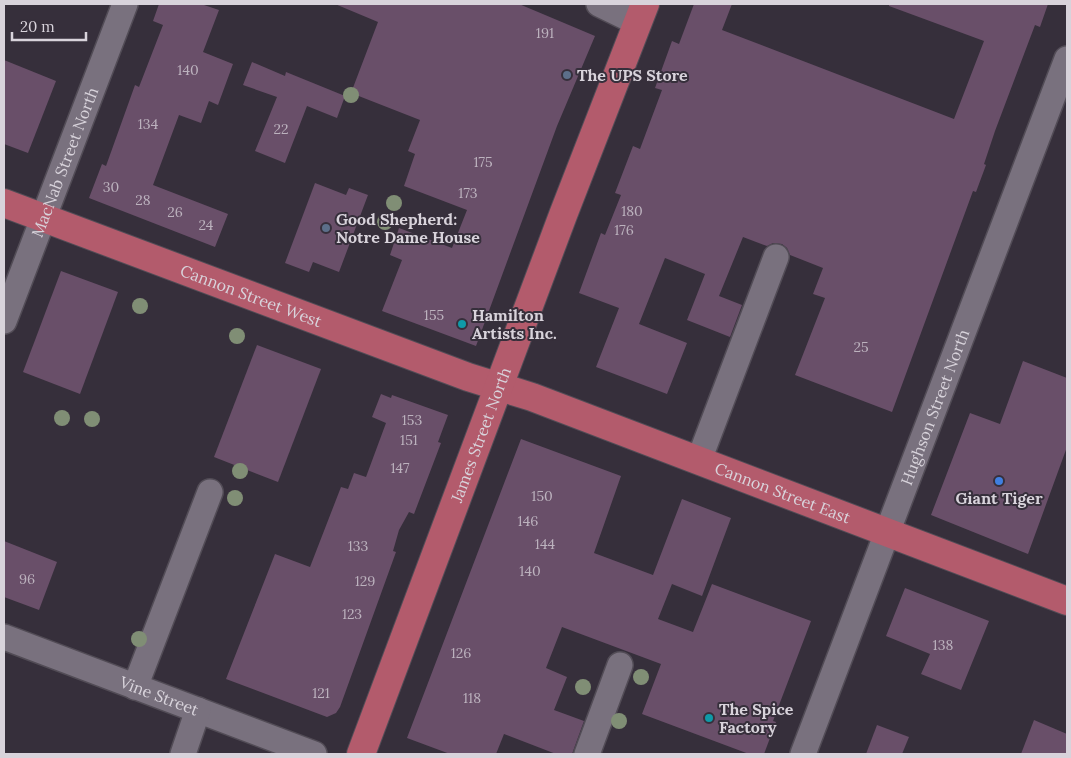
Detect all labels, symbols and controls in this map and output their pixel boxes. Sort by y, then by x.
scale bar [12,10,86,42]
text: 20 m [20,17,55,36]
house number: 191 [536,24,554,42]
house number: 140 [177,61,199,79]
place label: The UPS Store [577,65,688,85]
marker: The UPS Store [561,69,573,81]
street label: MacNab Street North [27,84,102,240]
house number: 134 [138,115,159,133]
house number: 22 [273,120,289,138]
house number: 175 [473,153,493,171]
house number: 30 [103,178,119,196]
house number: 173 [458,184,478,202]
house number: 28 [135,191,151,209]
house number: 180 [621,202,643,220]
house number: 26 [167,203,183,221]
place label: Good Shepherd: Notre Dame House [336,209,480,247]
house number: 24 [199,216,214,234]
house number: 176 [614,221,634,239]
marker: Good Shepherd: Notre Dame House [320,222,332,234]
street label: Cannon Street West [178,260,325,332]
place label: Hamilton Artists Inc. [472,305,557,343]
house number: 155 [424,306,444,324]
marker: Hamilton Artists Inc. [456,318,468,330]
street label: Hughson Street North [896,326,974,488]
house number: 25 [853,338,869,356]
street label: James Street North [446,364,515,506]
house number: 153 [402,411,422,429]
house number: 151 [400,431,418,449]
street label: Cannon Street East [712,458,854,528]
house number: 147 [390,459,410,477]
marker: Giant Tiger [993,475,1005,487]
house number: 150 [531,487,553,505]
place label: Giant Tiger [955,488,1043,508]
house number: 146 [518,512,538,530]
house number: 144 [535,535,556,553]
house number: 133 [348,537,369,555]
house number: 140 [519,562,541,580]
house number: 96 [19,570,35,588]
house number: 129 [355,572,375,590]
house number: 123 [342,605,362,623]
house number: 138 [933,636,954,654]
house number: 126 [451,644,471,662]
street label: Vine Street [116,671,202,720]
house number: 121 [312,684,330,702]
house number: 118 [463,689,481,707]
place label: The Spice Factory [719,699,794,737]
marker: The Spice Factory [703,712,715,724]

